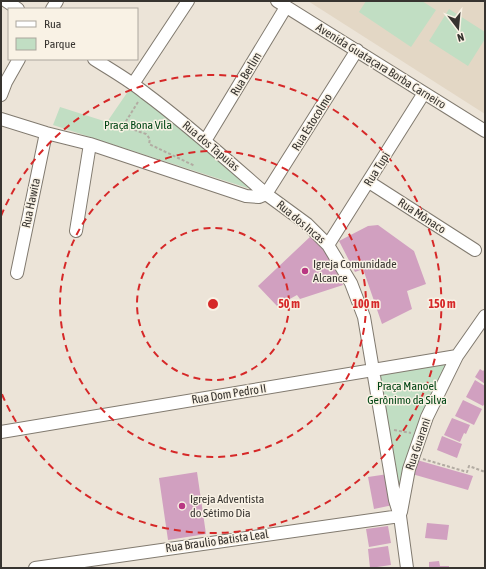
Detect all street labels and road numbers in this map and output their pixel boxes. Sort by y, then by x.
street label: Avenida Guataçara Borba Carneiro [313,20,449,112]
street label: Rua Berlim [228,50,264,98]
street label: Rua Estocolmo [289,90,335,153]
street label: Rua dos Tapuias [180,118,242,174]
street label: Rua Tupi [361,149,393,189]
street label: Rua Hawita [19,177,43,229]
street label: Rua Mônaco [395,195,449,237]
street label: Rua dos Incas [274,198,328,246]
street label: Rua Dom Pedro II [191,381,267,407]
street label: Rua Guarani [403,416,433,472]
street label: Rua Braulio Batista Leal [165,527,270,555]

